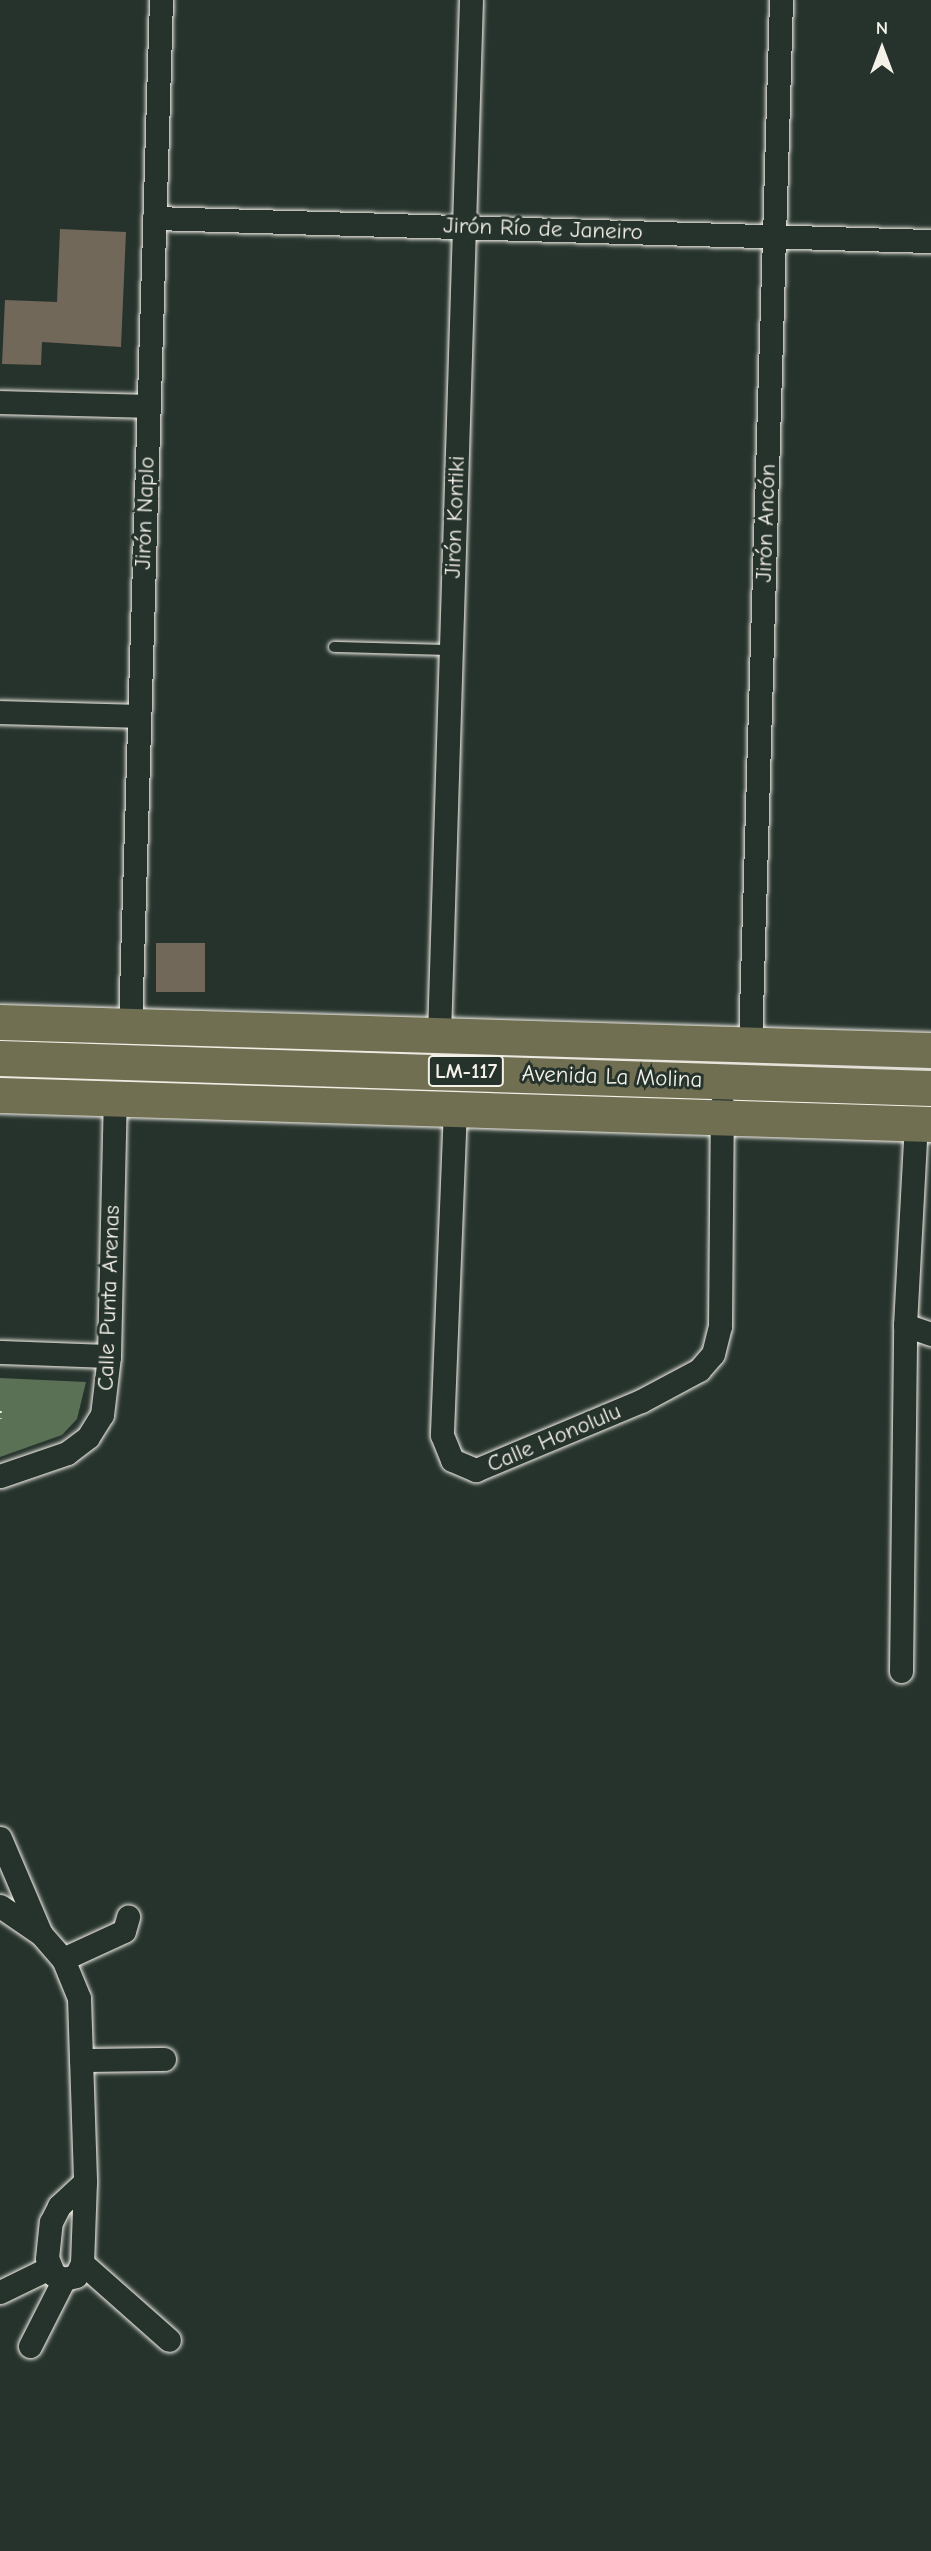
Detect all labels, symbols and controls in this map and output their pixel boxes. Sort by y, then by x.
north arrow [847,14,917,84]
text: N [876,17,888,39]
street label: Jirón Río de Janeiro [443,212,643,246]
street label: Jirón Kontiki [439,455,471,579]
street label: Jirón Naplo [129,456,161,570]
street label: Jirón Ancón [750,463,782,583]
road number: LM-117 [428,1054,504,1088]
street label: Avenida La Molina [521,1060,703,1094]
street label: Calle Punta Arenas [92,1205,126,1391]
street label: Calle Honolulu [483,1397,625,1479]

